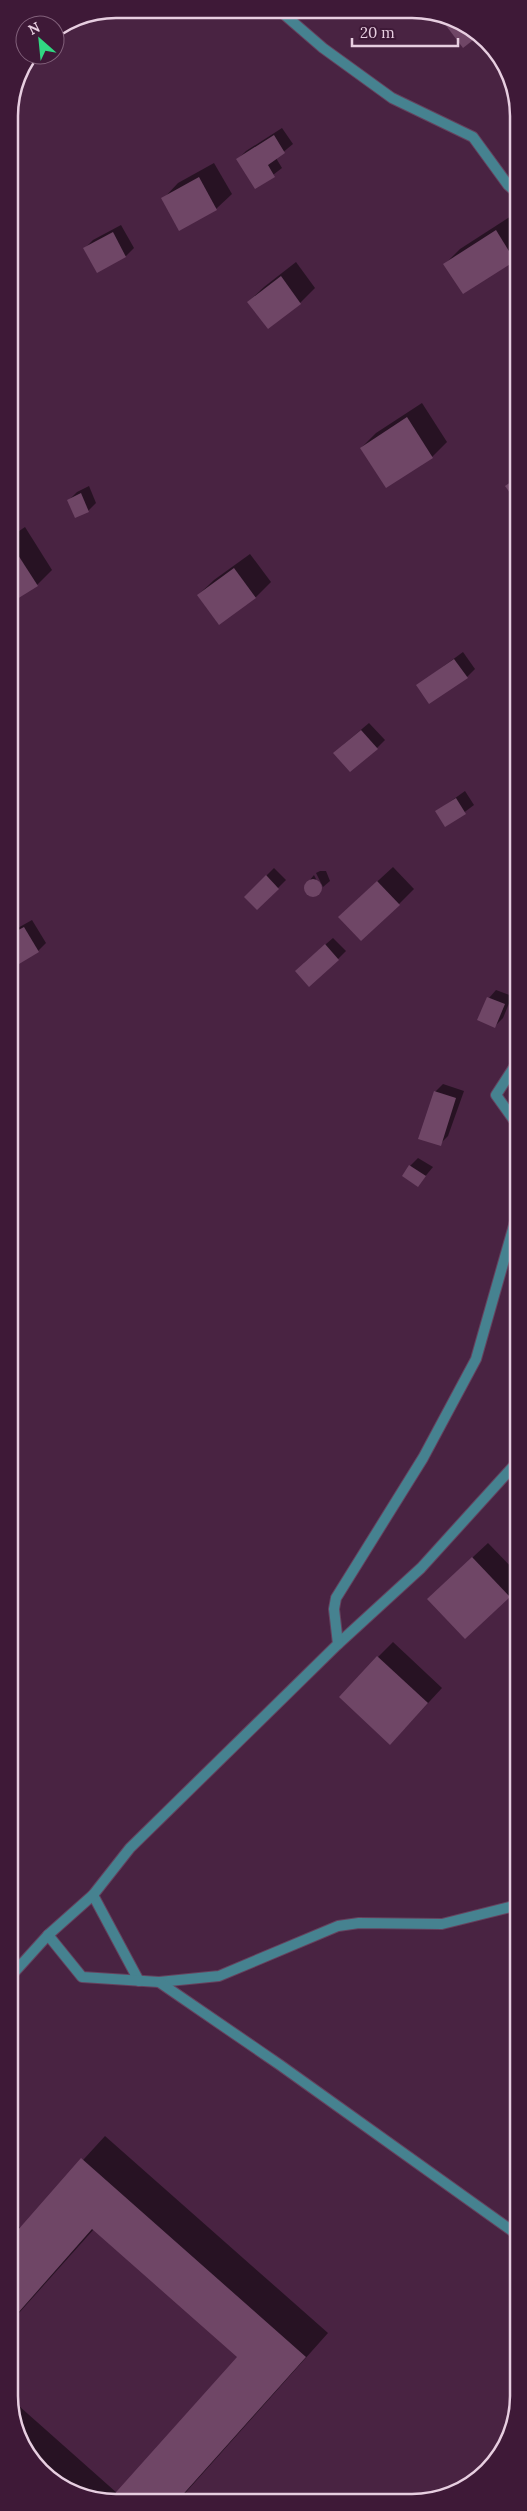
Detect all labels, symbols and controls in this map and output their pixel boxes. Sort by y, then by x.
north arrow [15,15,65,65]
scale bar [352,15,458,47]
text: N [25,18,43,39]
text: 20 m [360,23,395,42]

